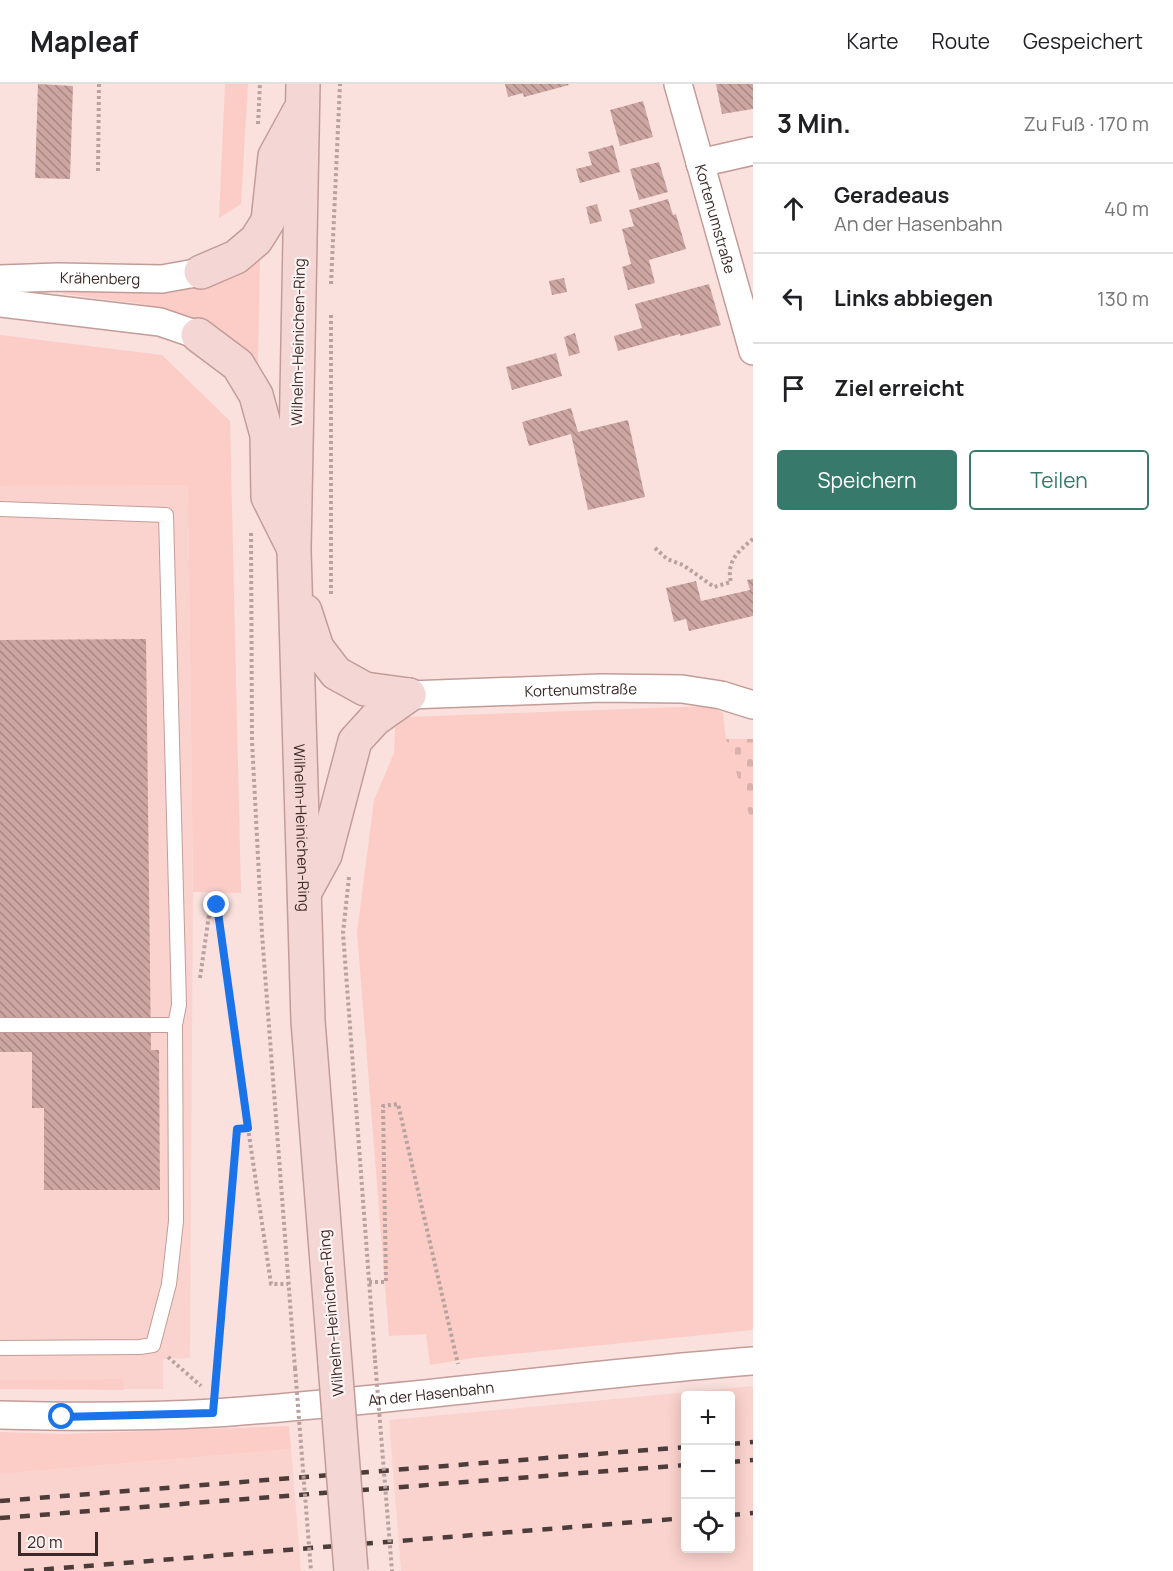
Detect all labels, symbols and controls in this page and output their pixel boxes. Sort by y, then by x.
text: Mapleaf [30,22,138,60]
text: Karte [847,27,899,55]
text: Route [932,27,990,55]
text: Gespeichert [1023,27,1143,55]
text: 3 Min. [777,105,851,141]
text: Zu Fuß · 170 m [1023,110,1149,137]
street label: Kortenumstraße [691,162,741,276]
text: Geradeaus [834,180,949,210]
icon: ahead [777,192,810,225]
text: 40 m [1104,195,1149,222]
text: An der Hasenbahn [834,210,1003,237]
street label: Wilhelm-Heinichen-Ring [286,258,310,426]
street label: Krähenberg [60,267,140,289]
icon: left [777,282,810,315]
text: Links abbiegen [834,283,993,313]
text: 130 m [1097,285,1149,312]
icon: arrive [777,372,810,405]
text: Ziel erreicht [834,373,965,403]
button: Speichern [777,450,957,510]
button: Teilen [969,450,1149,510]
street label: Kortenumstraße [524,677,637,701]
street label: Wilhelm-Heinichen-Ring [289,744,315,912]
route end [203,891,229,917]
street label: Wilhelm-Heinichen-Ring [313,1229,349,1397]
street label: An der Hasenbahn [367,1376,495,1410]
map controls [681,1391,735,1553]
button: + [681,1391,735,1445]
route start [48,1403,74,1429]
button: − [681,1445,735,1499]
button: locate [681,1499,735,1553]
scale bar [18,1529,98,1556]
text: 20 m [27,1531,63,1553]

